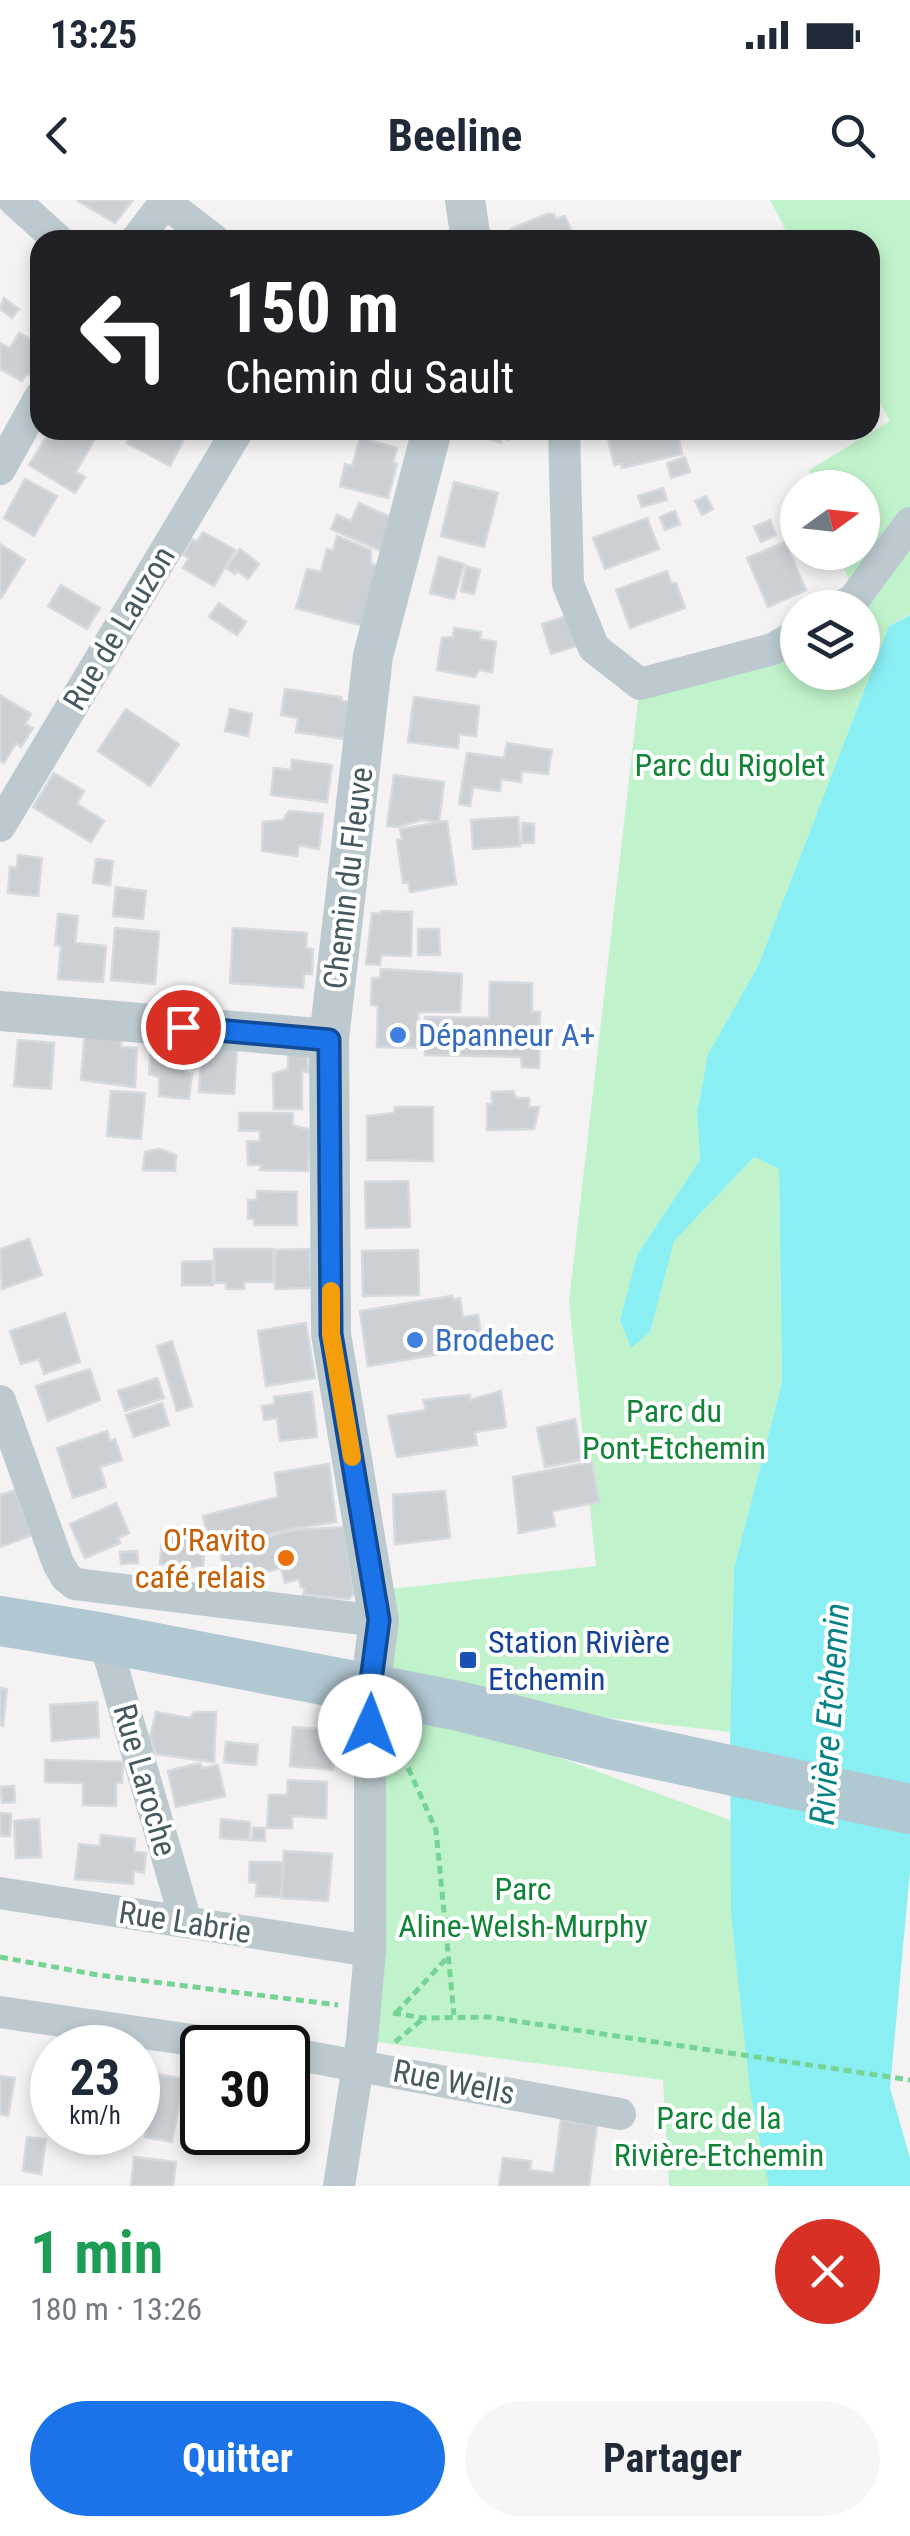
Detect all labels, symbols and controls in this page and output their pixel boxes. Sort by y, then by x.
text: 13:25 [50,13,137,57]
icon: back [30,108,85,163]
icon: search [825,108,880,163]
text: Beeline [388,109,522,162]
text: 150 m [225,267,399,349]
icon: left [60,270,190,400]
text: Chemin du Sault [225,351,514,404]
north arrow [780,470,880,570]
map controls [780,470,880,690]
street label: Rue de Lauzon [55,539,183,717]
button: layers [780,590,880,690]
park label: Parc du Rigolet [634,746,826,784]
street label: Chemin du Fleuve [316,765,380,991]
pin [141,985,226,1070]
icon: arrive [156,1000,211,1055]
place label: Dépanneur A+ [418,1016,595,1054]
marker: Dépanneur A+ [387,1024,409,1046]
place label: Brodebec [435,1321,554,1359]
marker: Brodebec [404,1329,426,1351]
park label: Parc du Pont-Etchemin [582,1392,766,1467]
place label: O'Ravito café relais [135,1521,266,1596]
marker: O'Ravito café relais [275,1547,297,1569]
water label: Rivière Etchemin [802,1602,858,1826]
place label: Station Rivière Etchemin [488,1623,670,1698]
marker: Station Rivière Etchemin [457,1649,479,1671]
position arrow [318,1674,422,1778]
street label: Rue Laroche [105,1700,185,1860]
park label: Parc Aline-Welsh-Murphy [398,1870,648,1945]
street label: Rue Labrie [116,1893,254,1951]
speed limit sign: 30 [180,2025,310,2155]
text: 23 [70,2049,120,2107]
street label: Rue Wells [390,2052,518,2112]
park label: Parc de la Rivière-Etchemin [614,2099,824,2174]
text: km/h [69,2101,121,2130]
text: 1 min [30,2217,163,2288]
button: close [775,2219,880,2324]
text: 180 m · 13:26 [30,2290,202,2328]
button: Quitter [30,2401,445,2516]
button: Partager [465,2401,880,2516]

